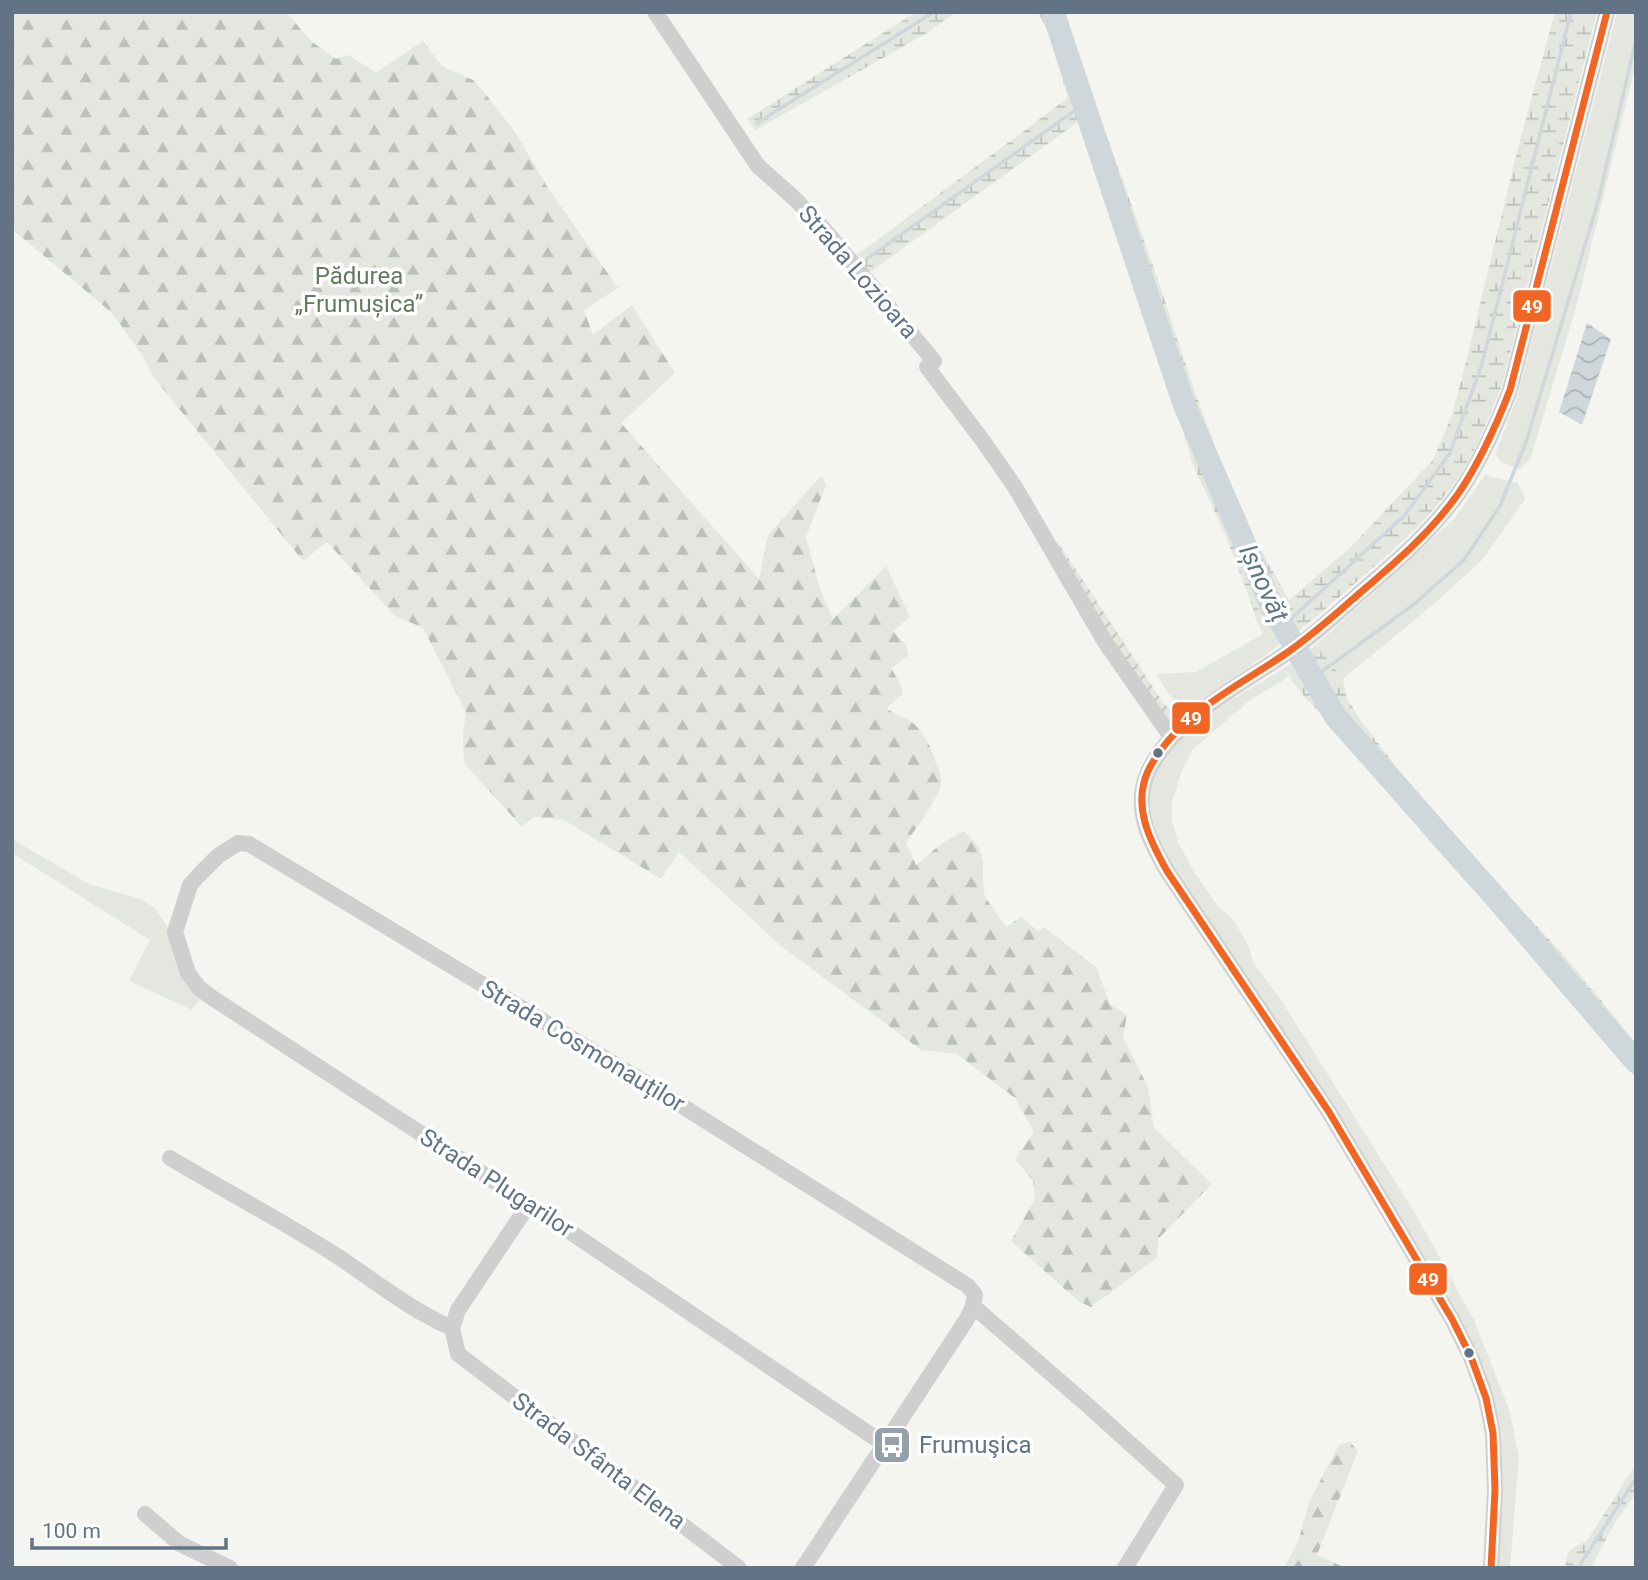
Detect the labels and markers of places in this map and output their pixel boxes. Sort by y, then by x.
unlabelled marker [1151,746,1165,760]
unlabelled marker [1462,1346,1476,1360]
bus stop icon: Frumuşica [871,1424,913,1466]
place label: Frumuşica [919,1431,1031,1459]

